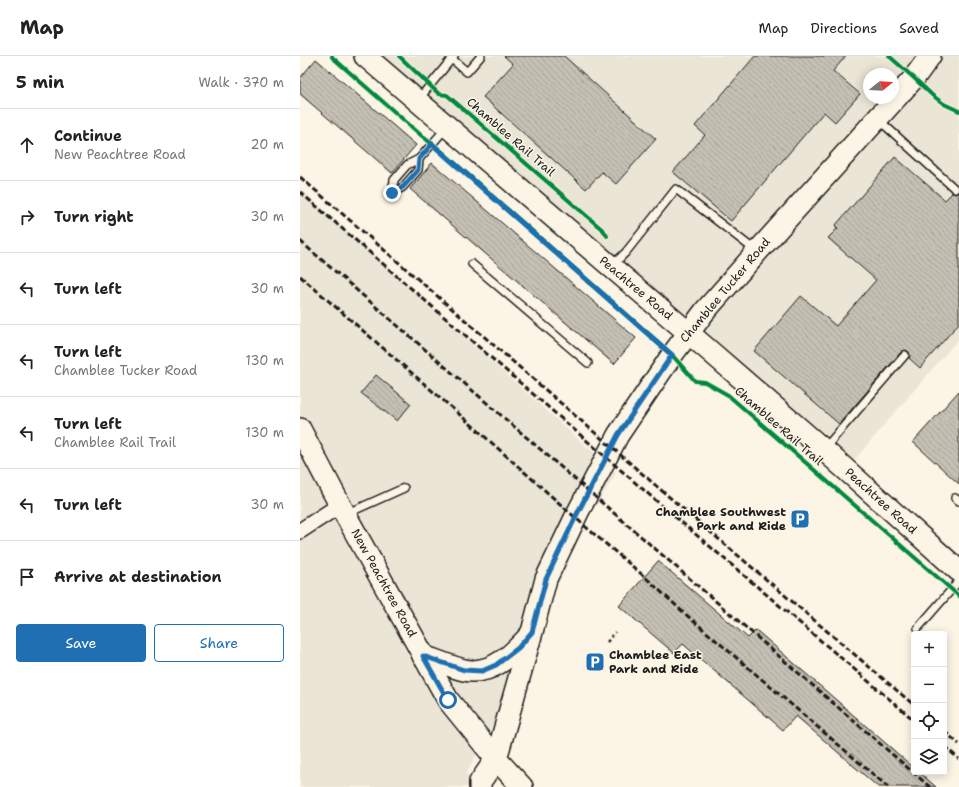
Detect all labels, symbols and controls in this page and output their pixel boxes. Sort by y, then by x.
text: Map [20,15,64,40]
text: Map [759,19,789,37]
text: Directions [811,19,877,37]
text: Saved [899,19,939,37]
north arrow [863,68,899,104]
text: 5 min [16,71,64,93]
text: Walk · 370 m [199,74,284,91]
street label: Chamblee Rail Trail [463,94,559,180]
text: Continue [54,126,122,146]
icon: ahead [16,134,38,156]
text: 20 m [251,136,284,153]
text: New Peachtree Road [54,146,186,163]
route end [383,184,401,202]
icon: right [16,206,38,228]
text: Turn right [54,207,134,227]
text: 30 m [250,208,284,225]
street label: Chamblee Tucker Road [676,234,774,346]
street label: Peachtree Road [596,252,676,324]
icon: left [16,278,38,300]
text: Turn left [54,279,122,299]
text: 30 m [250,280,284,297]
text: Turn left [54,342,122,362]
icon: left [16,350,38,372]
text: 130 m [246,352,284,369]
text: Chamblee Tucker Road [54,362,197,379]
street label: Chamblee Rail Trail [731,383,827,469]
text: Turn left [54,414,122,434]
icon: left [16,422,38,444]
text: 130 m [246,424,284,441]
text: Chamblee Rail Trail [54,434,176,451]
street label: Peachtree Road [842,464,921,538]
icon: left [16,494,38,516]
text: Turn left [54,495,122,515]
text: 30 m [250,496,284,513]
place label: Chamblee Southwest Park and Ride [656,504,786,534]
parking icon: Chamblee Southwest Park and Ride [789,508,811,530]
street label: New Peachtree Road [348,526,421,640]
icon: arrive [16,566,38,588]
text: Arrive at destination [54,567,222,587]
button: Save [16,624,146,662]
button: Share [154,624,284,662]
map controls [911,631,947,775]
button: + [911,631,947,667]
place label: Chamblee East Park and Ride [609,647,702,677]
parking icon: Chamblee East Park and Ride [584,651,606,673]
button: − [911,667,947,703]
route start [439,691,457,709]
button: locate [911,703,947,739]
button: layers [911,739,947,775]

